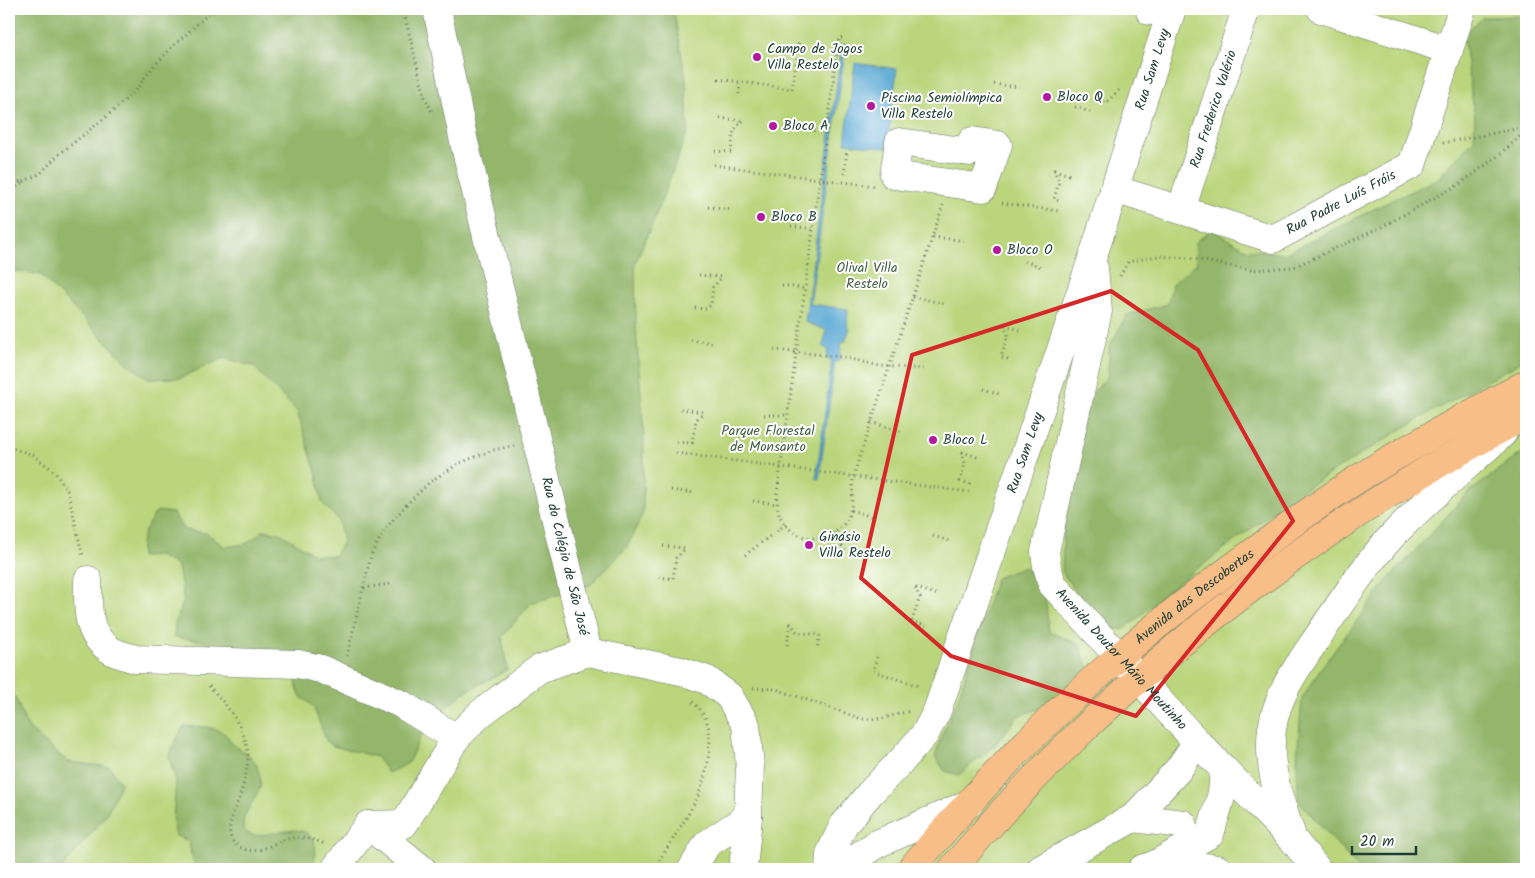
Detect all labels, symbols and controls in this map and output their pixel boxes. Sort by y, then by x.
street label: Rua Sam Levy [1129,26,1176,113]
place label: Campo de Jogos Villa Restelo [767,38,863,76]
street label: Rua Frederico Valério [1184,47,1243,171]
marker: Campo de Jogos Villa Restelo [751,51,763,63]
place label: Bloco Q [1057,86,1103,108]
place label: Piscina Semiolímpica Villa Restelo [881,87,1002,125]
marker: Bloco Q [1041,91,1053,103]
marker: Piscina Semiolímpica Villa Restelo [865,100,877,112]
place label: Bloco A [783,115,828,137]
marker: Bloco A [767,120,779,132]
street label: Rua Padre Luís Fróis [1282,164,1400,241]
place label: Bloco B [771,206,817,228]
marker: Bloco B [755,211,767,223]
place label: Bloco O [1007,239,1053,261]
marker: Bloco O [991,244,1003,256]
park label: Olival Villa Restelo [836,257,898,295]
street label: Rua Sam Levy [1001,409,1050,496]
park label: Parque Florestal de Monsanto [721,420,815,458]
place label: Bloco L [943,429,988,451]
marker: Bloco L [927,434,939,446]
street label: Rua do Colégio de São José [535,475,595,639]
place label: Ginásio Villa Restelo [819,526,891,564]
marker: Ginásio Villa Restelo [803,539,815,551]
street label: Avenida das Descobertas [1130,544,1259,650]
street label: Avenida Doutor Mário Moutinho [1050,583,1192,736]
scale bar [1352,823,1416,855]
text: 20 m [1360,830,1394,854]

